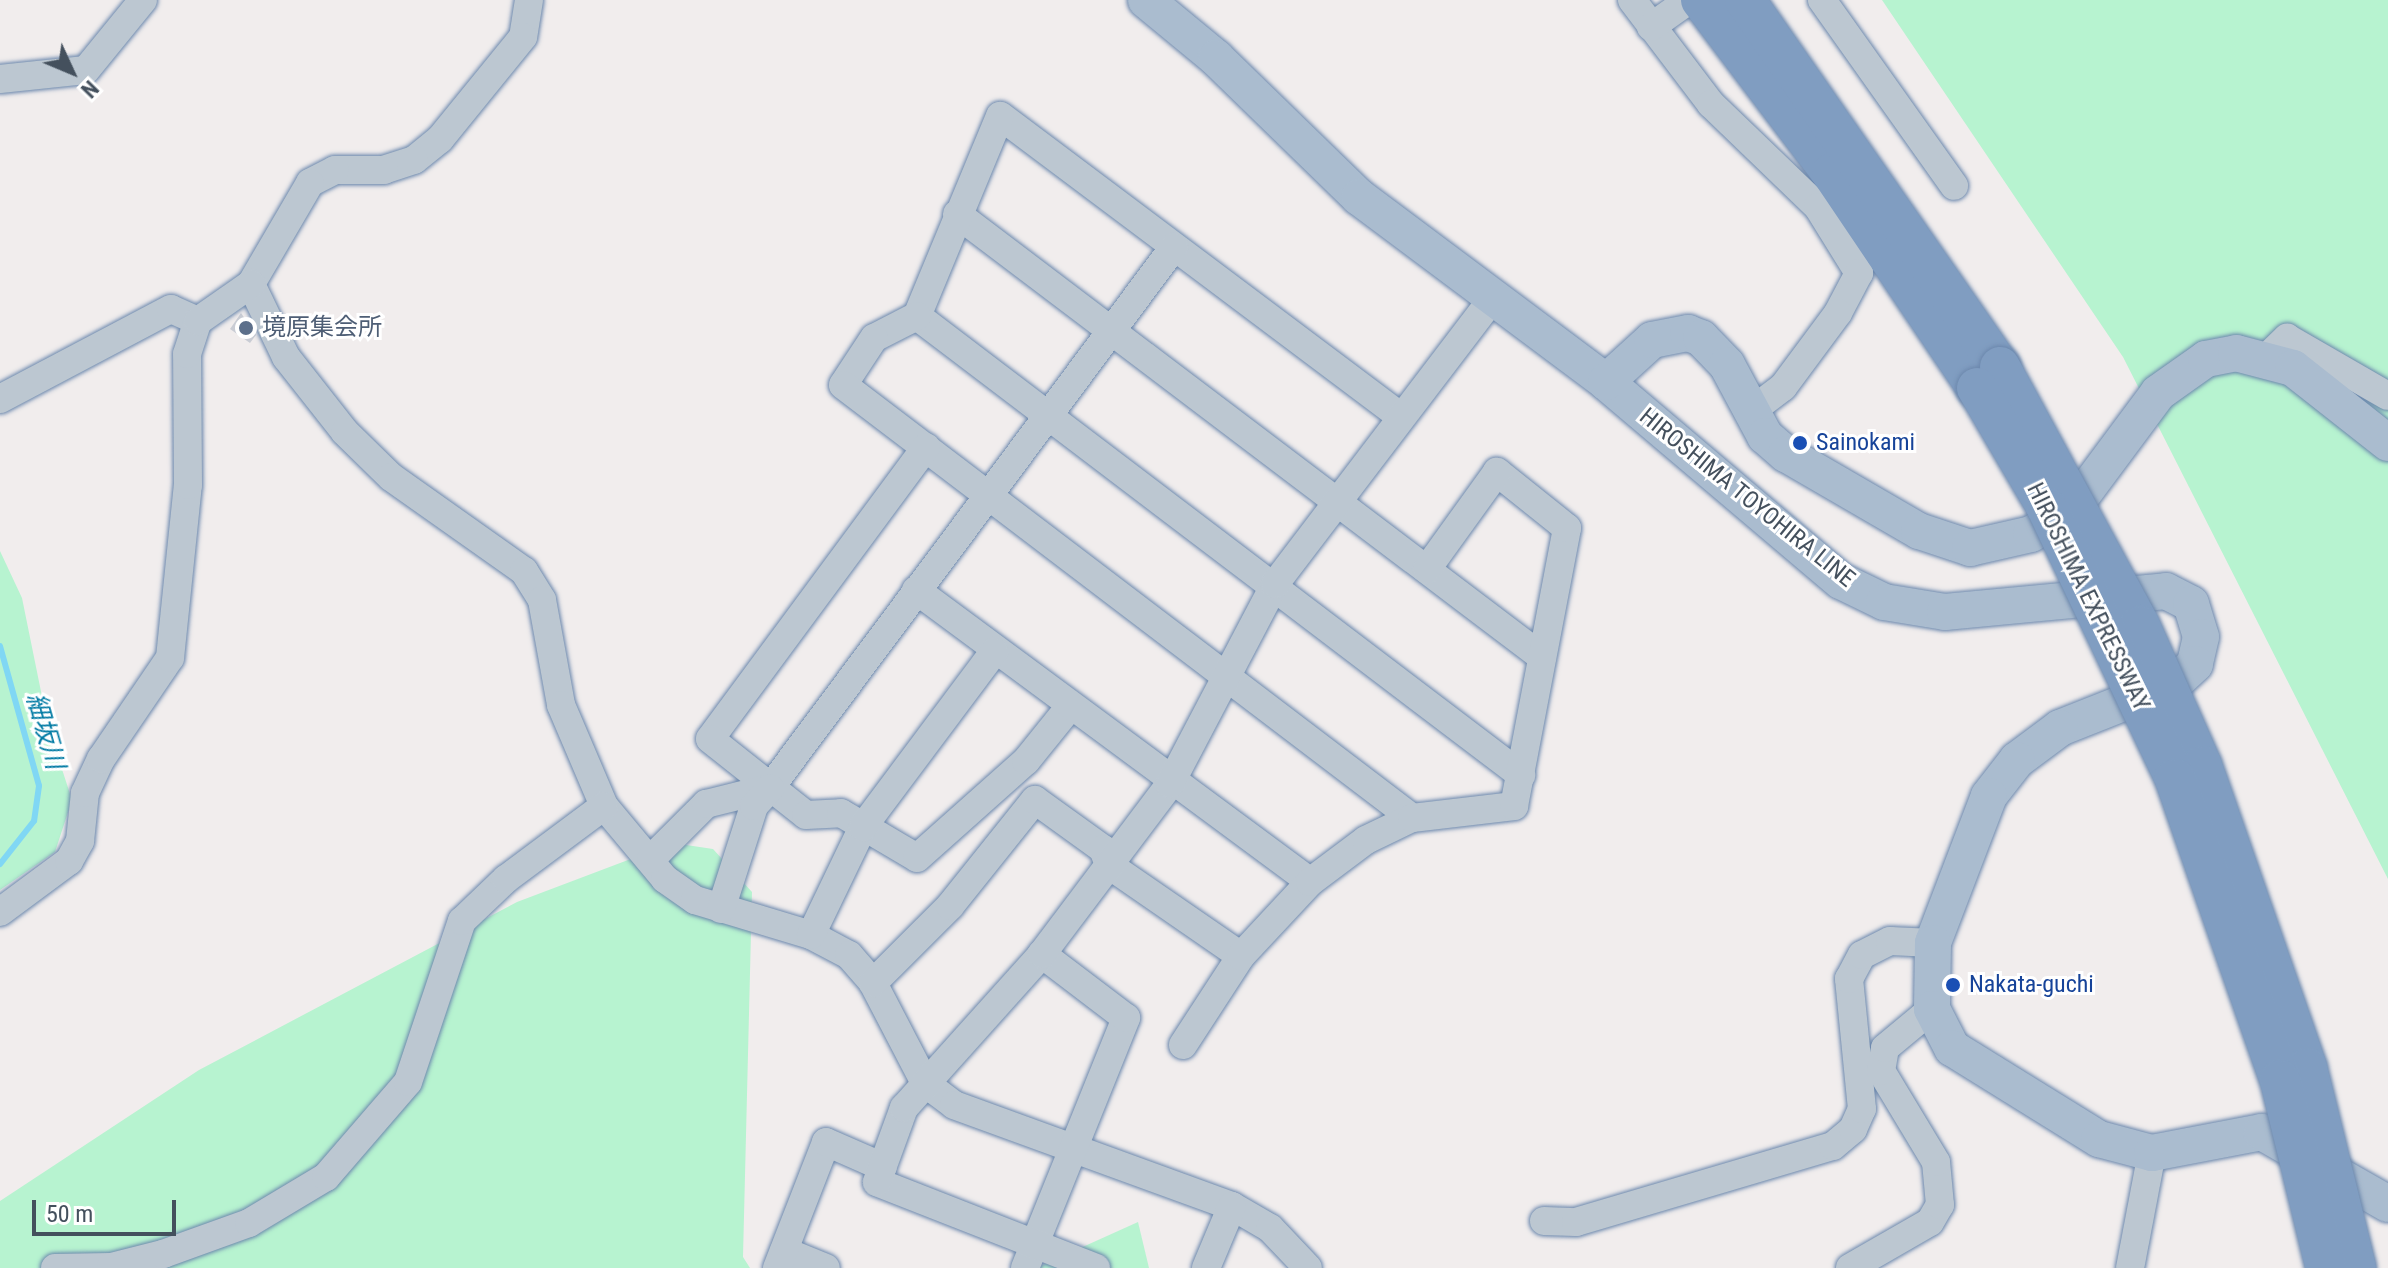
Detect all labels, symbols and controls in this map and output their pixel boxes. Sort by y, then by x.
north arrow [32,32,112,112]
text: N [76,75,103,103]
place label: 境原集会所 [262,314,382,342]
marker: 境原集会所 [237,319,255,337]
street label: HIROSHIMA TOYOHIRA LINE [1633,402,1861,594]
place label: Sainokami [1816,429,1915,457]
marker: Sainokami [1791,434,1809,452]
street label: HIROSHIMA EXPRESSWAY [2020,478,2156,716]
water label: 細坂川 [19,689,71,773]
place label: Nakata-guchi [1969,971,2094,999]
marker: Nakata-guchi [1944,976,1962,994]
scale bar [36,1184,180,1234]
text: 50 m [46,1200,93,1228]

